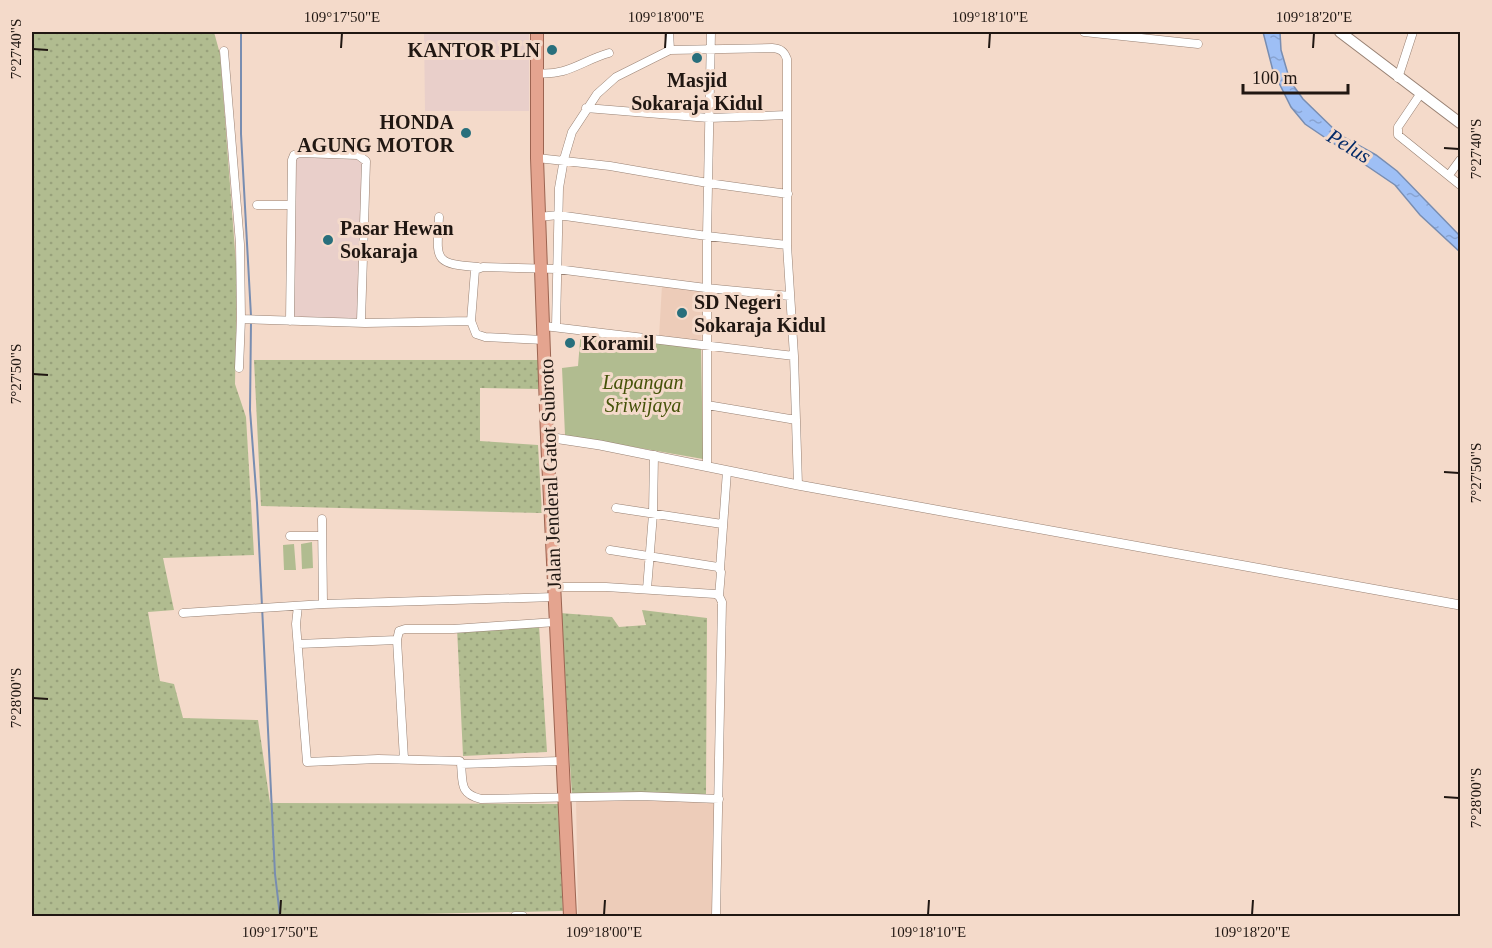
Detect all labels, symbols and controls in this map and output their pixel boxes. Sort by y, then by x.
text: 109°17'50"E [304,9,380,25]
text: 109°18'00"E [628,9,704,25]
text: 109°18'10"E [952,9,1028,25]
text: 109°18'20"E [1276,9,1352,25]
text: 7°27'40"S [8,19,24,79]
place label: KANTOR PLN [408,39,541,61]
marker: KANTOR PLN [545,43,559,57]
marker: Masjid Sokaraja Kidul [690,51,704,65]
scale bar [1243,57,1348,95]
text: 100 m [1252,68,1298,88]
place label: Masjid Sokaraja Kidul [631,69,763,115]
place label: HONDA AGUNG MOTOR [297,111,455,156]
text: 7°27'40"S [1468,119,1484,179]
water label: Pelus [1322,123,1375,168]
marker: HONDA AGUNG MOTOR [459,126,473,140]
place label: Pasar Hewan Sokaraja [340,217,454,263]
marker: Pasar Hewan Sokaraja [321,233,335,247]
place label: SD Negeri Sokaraja Kidul [694,291,826,337]
marker: SD Negeri Sokaraja Kidul [675,306,689,320]
place label: Koramil [582,332,655,354]
marker: Koramil [563,336,577,350]
text: 7°27'50"S [8,344,24,404]
street label: Jalan Jenderal Gatot Subroto [535,358,565,590]
park label: Lapangan Sriwijaya [601,371,684,417]
text: 7°27'50"S [1468,443,1484,503]
text: 7°28'00"S [8,668,24,728]
text: 7°28'00"S [1468,768,1484,828]
text: 109°17'50"E [242,924,318,940]
text: 109°18'00"E [566,924,642,940]
text: 109°18'10"E [890,924,966,940]
text: 109°18'20"E [1214,924,1290,940]

